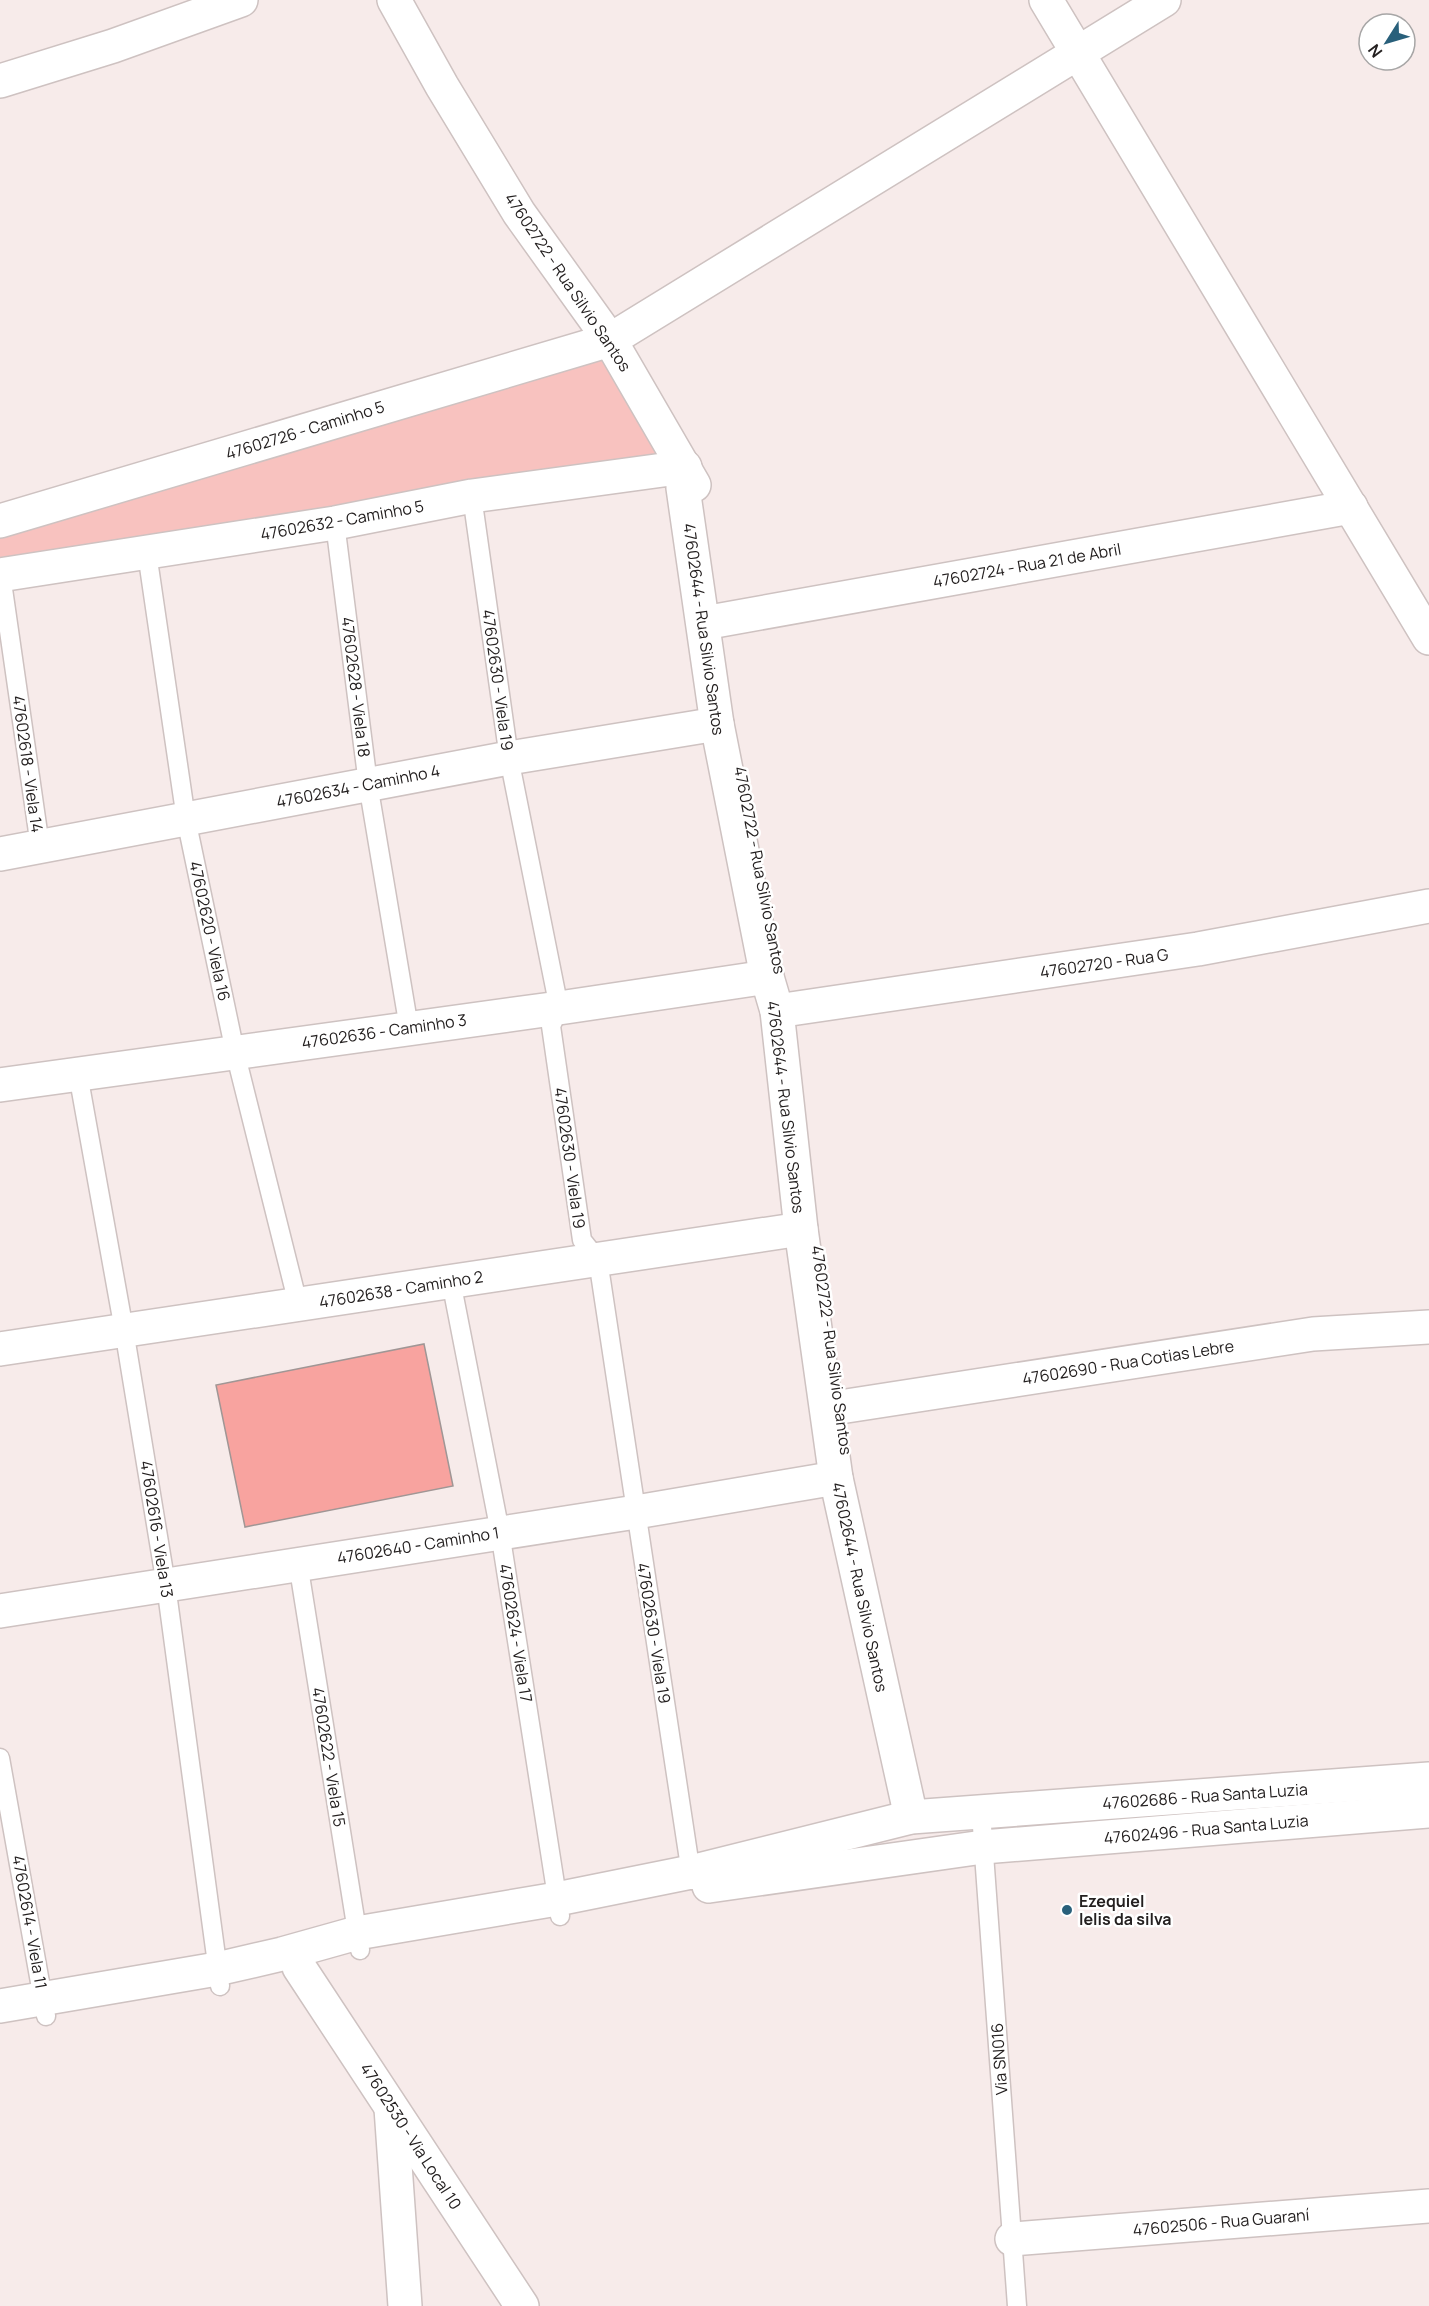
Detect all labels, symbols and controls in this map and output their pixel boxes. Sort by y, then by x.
north arrow [1357,12,1417,72]
text: N [1363,40,1387,62]
street label: 47602722 - Rua Silvio Santos [500,188,636,376]
street label: 47602726 - Caminho 5 [223,395,387,465]
street label: 47602632 - Caminho 5 [258,495,426,545]
street label: 47602644 - Rua Silvio Santos [678,522,730,736]
street label: 47602724 - Rua 21 de Abril [931,538,1123,592]
street label: 47602630 - Viela 19 [477,608,519,752]
street label: 47602628 - Viela 18 [336,615,376,759]
street label: 47602618 - Viela 14 [7,694,49,834]
street label: 47602634 - Caminho 4 [274,759,442,813]
street label: 47602722 - Rua Silvio Santos [729,764,791,976]
street label: 47602620 - Viela 16 [184,859,236,1003]
street label: 47602720 - Rua G [1038,943,1170,983]
street label: 47602644 - Rua Silvio Santos [762,999,810,1215]
street label: 47602636 - Caminho 3 [300,1009,468,1053]
street label: 47602630 - Viela 19 [549,1086,591,1230]
street label: 47602722 - Rua Silvio Santos [806,1244,858,1456]
street label: 47602638 - Caminho 2 [317,1265,485,1313]
street label: 47602690 - Rua Cotias Lebre [1021,1334,1235,1390]
street label: 47602616 - Viela 13 [135,1459,179,1599]
street label: 47602644 - Rua Silvio Santos [827,1480,893,1694]
street label: 47602640 - Caminho 1 [335,1521,501,1569]
street label: 47602630 - Viela 19 [632,1561,676,1705]
street label: 47602624 - Viela 17 [494,1562,538,1704]
street label: 47602622 - Viela 15 [307,1686,351,1828]
street label: 47602686 - Rua Santa Luzia [1102,1778,1308,1814]
street label: 47602496 - Rua Santa Luzia [1103,1809,1309,1849]
street label: 47602614 - Viela 11 [7,1853,53,1991]
place label: Ezequiel lelis da silva [1079,1890,1171,1930]
marker: Ezequiel lelis da silva [1060,1903,1074,1917]
street label: Via SN016 [986,2022,1012,2096]
street label: 47602530 - Via Local 10 [355,2058,467,2214]
street label: 47602506 - Rua Guaraní [1132,2203,1311,2241]

